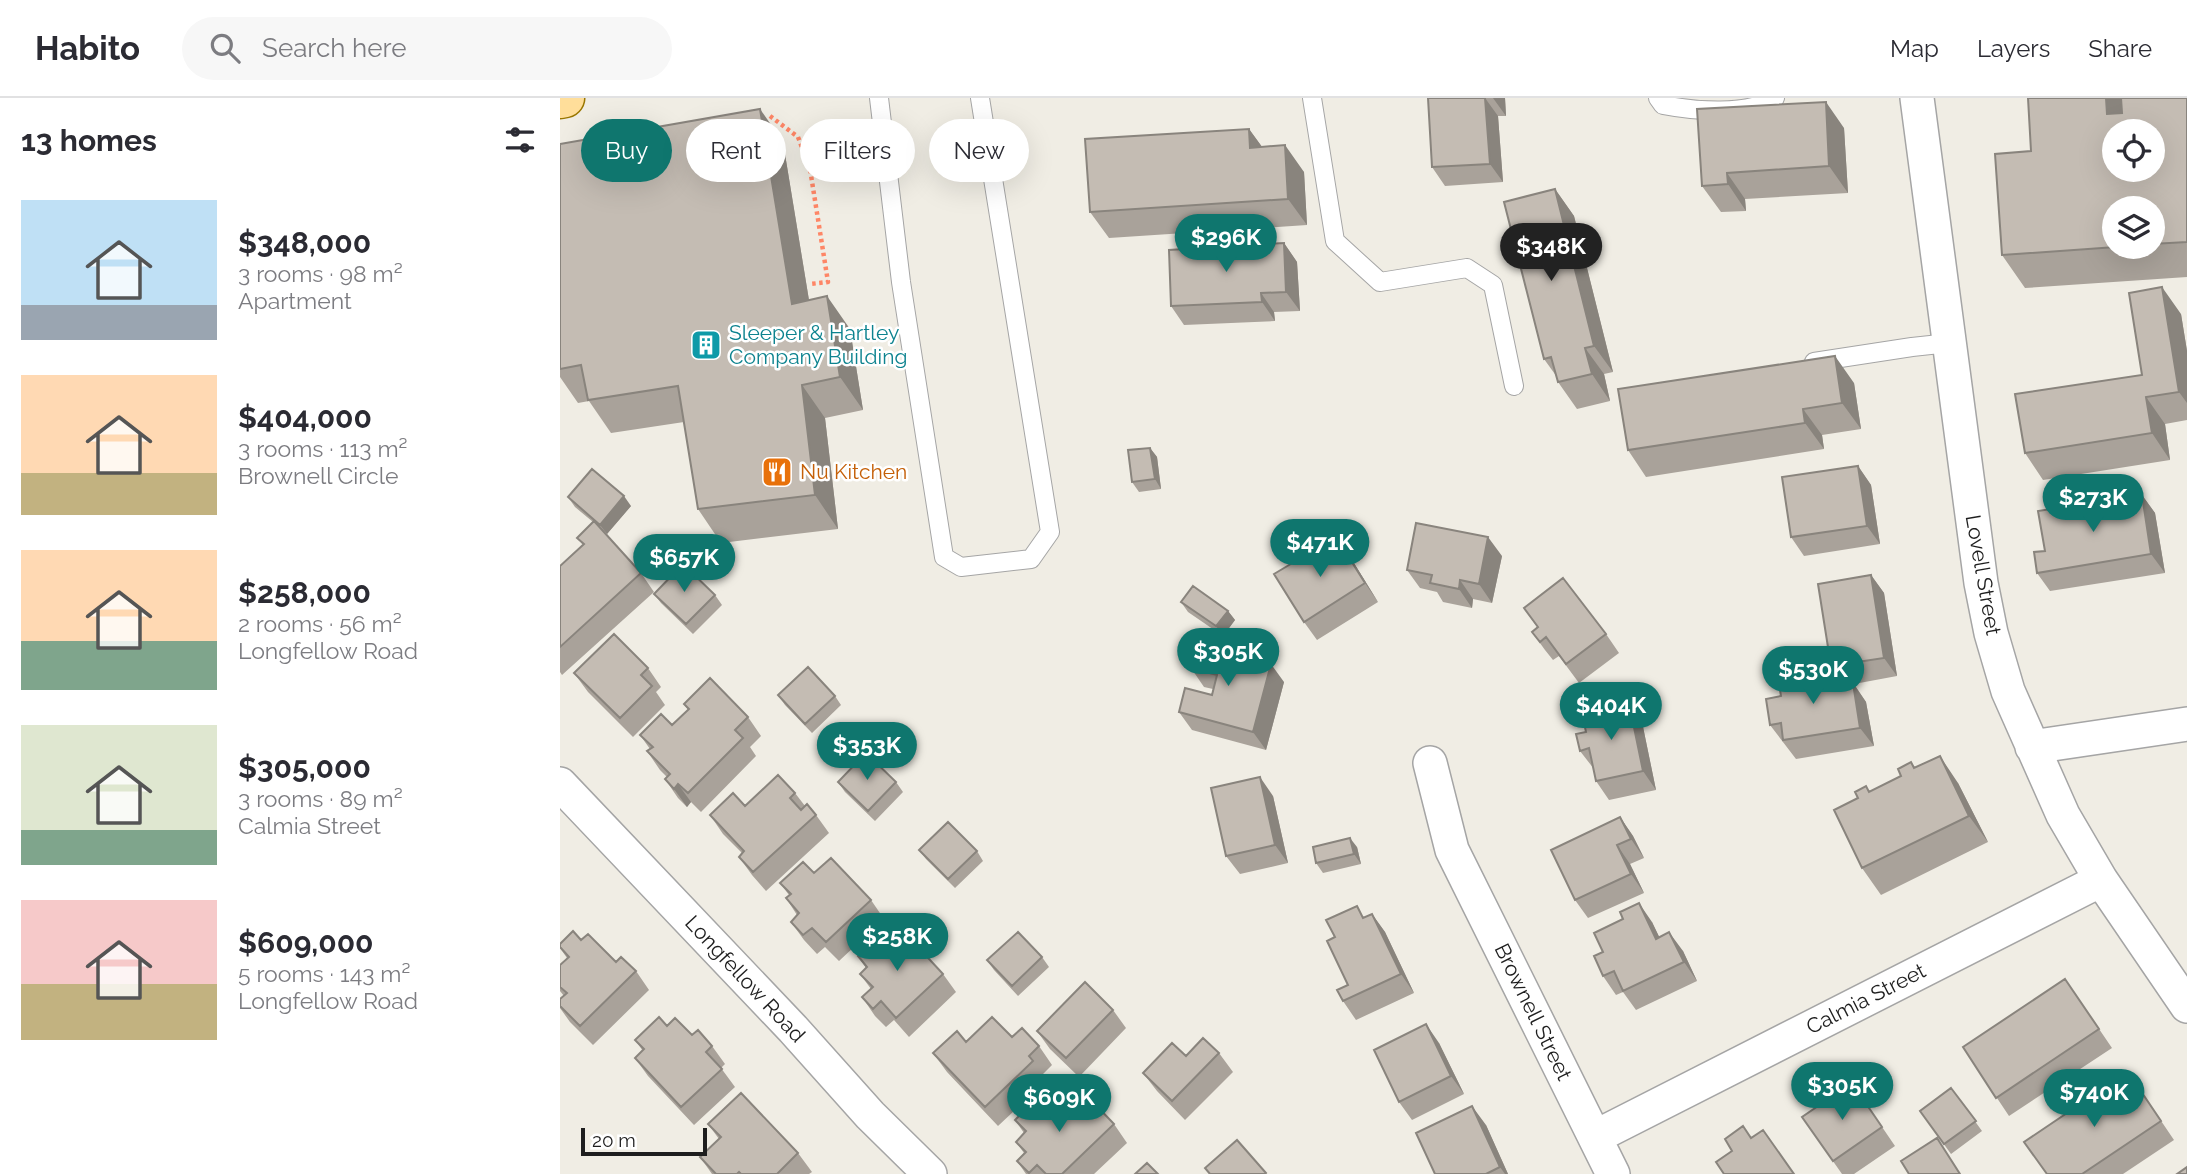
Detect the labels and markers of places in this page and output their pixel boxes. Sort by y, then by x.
pin: $296K [1177,214,1275,274]
pin: $348K [1502,223,1600,283]
place label: Sleeper & Hartley Company Building [729,320,907,369]
building icon: Sleeper & Hartley Company Building [689,328,723,362]
restaurant icon: Nu Kitchen [760,455,794,489]
place label: Nu Kitchen [800,459,907,484]
pin: $273K [2044,474,2142,534]
pin: $471K [1271,519,1369,579]
pin: $657K [635,534,733,594]
pin: $305K [1179,628,1277,688]
pin: $530K [1764,646,1862,706]
pin: $404K [1562,682,1660,742]
pin: $353K [818,722,916,782]
pin: $258K [848,914,946,973]
pin: $305K [1793,1062,1891,1122]
pin: $740K [2045,1070,2143,1129]
pin: $609K [1010,1074,1108,1134]

